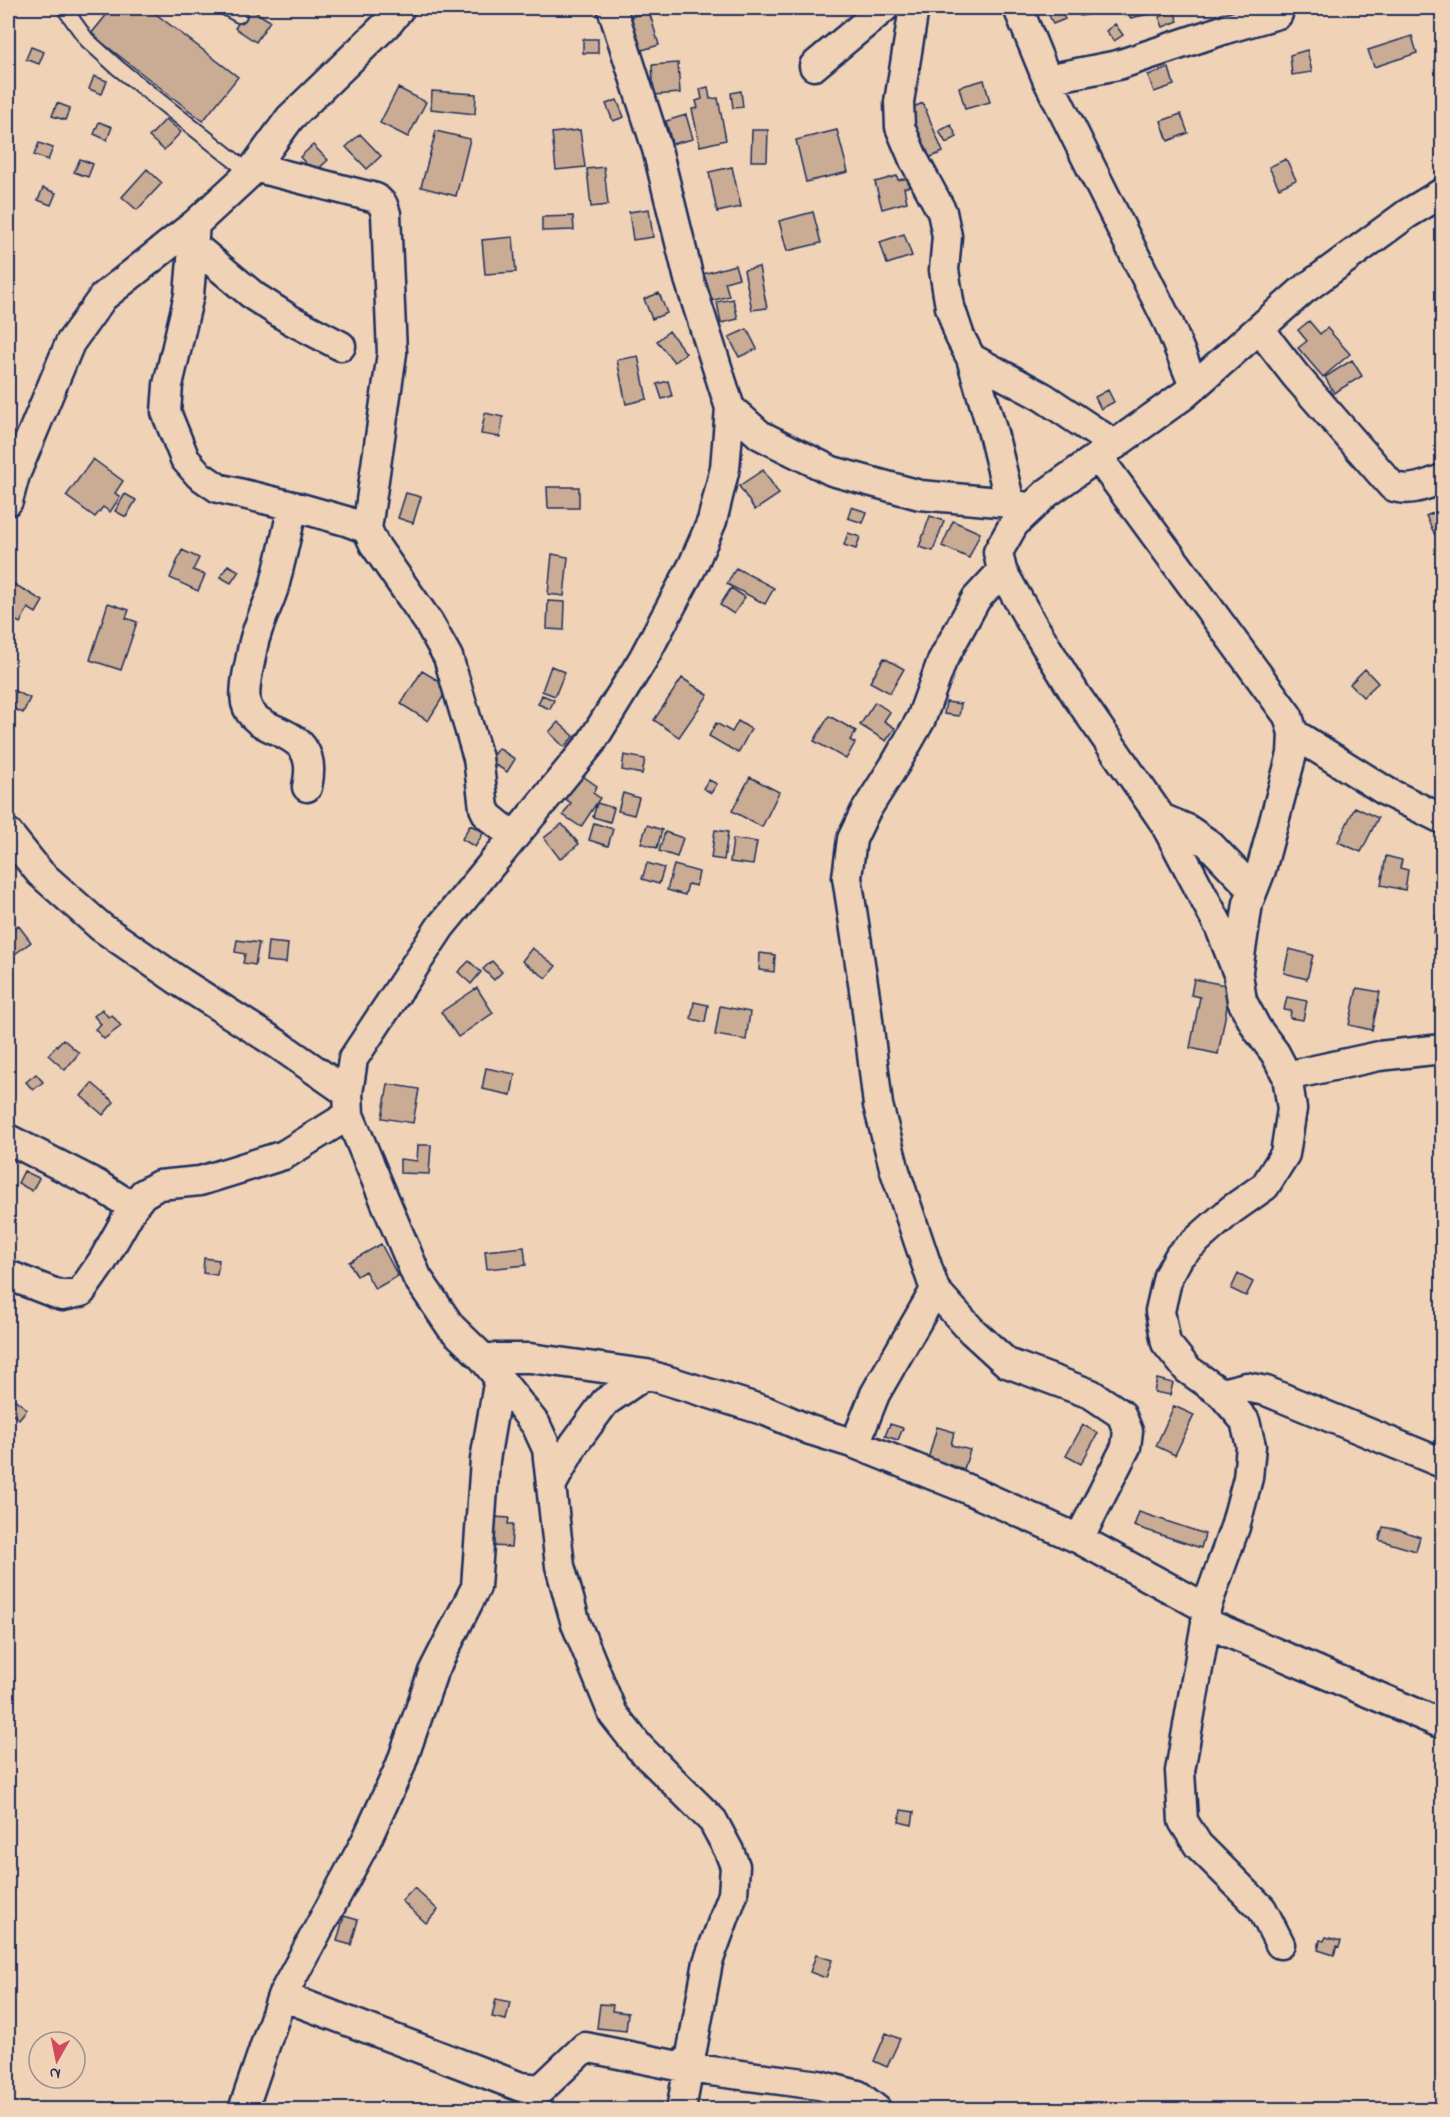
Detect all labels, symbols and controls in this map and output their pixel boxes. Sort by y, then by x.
north arrow [27,2030,87,2090]
text: N [48,2060,62,2086]

